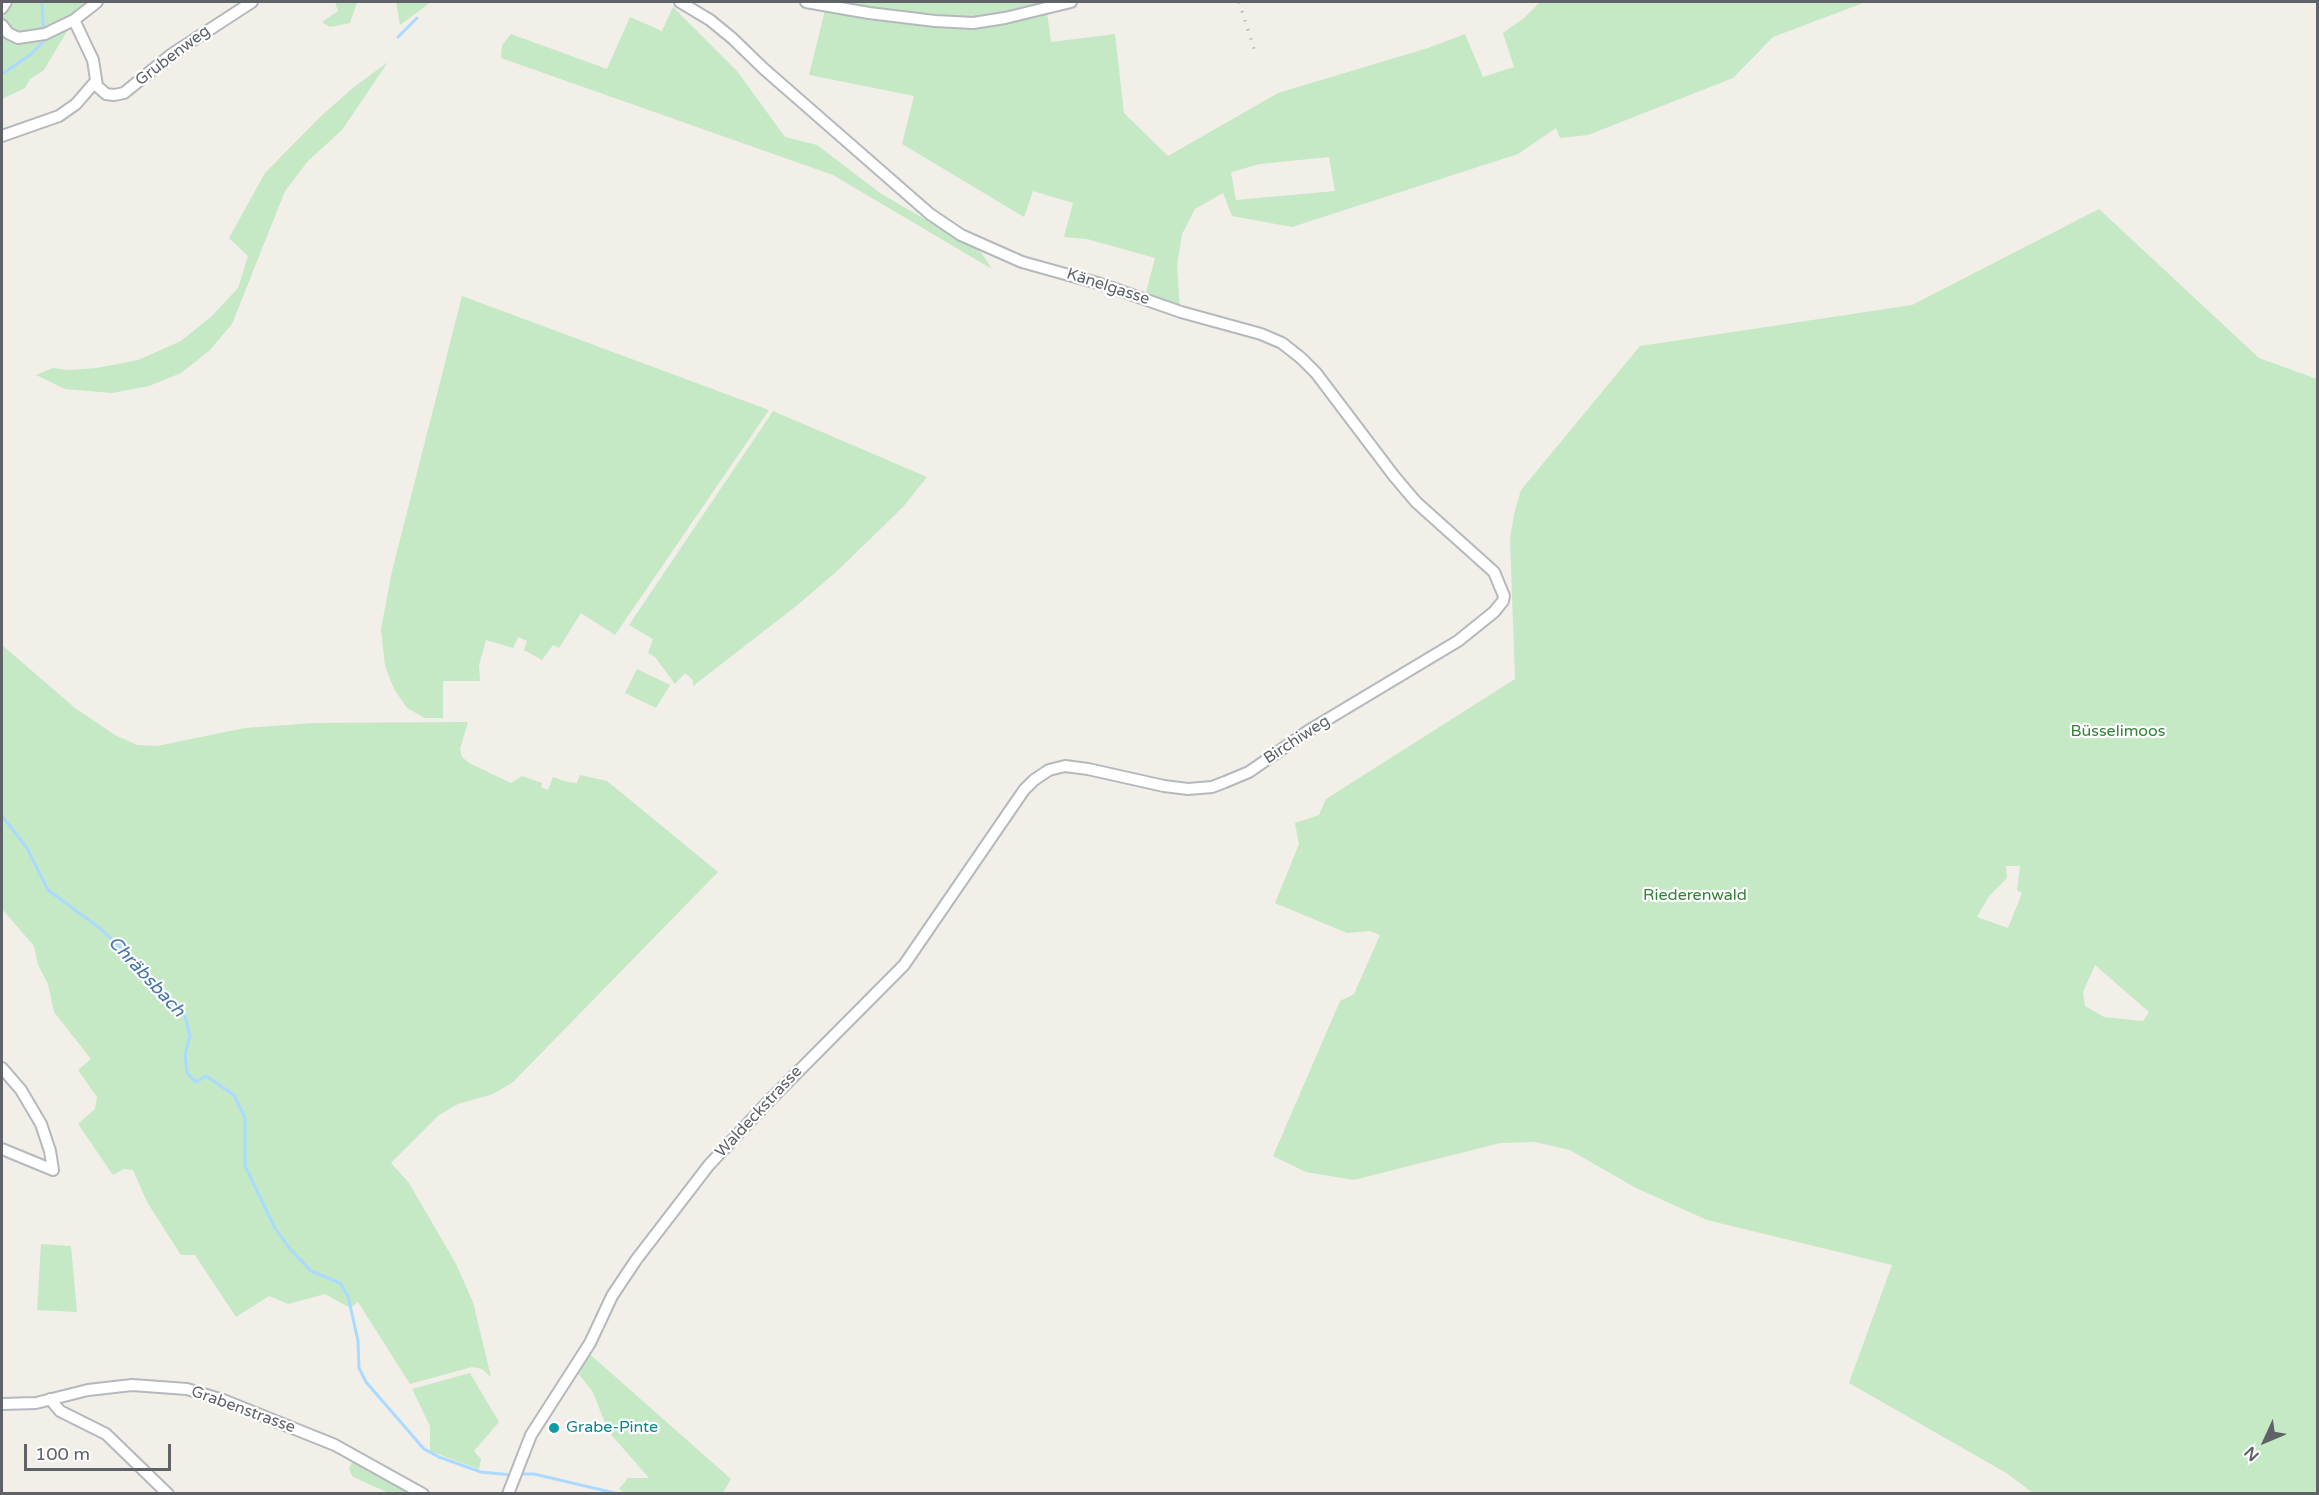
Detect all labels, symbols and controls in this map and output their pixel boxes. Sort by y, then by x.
street label: Grubenweg [132,22,214,90]
street label: Känelgasse [1064,265,1152,309]
street label: Birchiweg [1260,712,1334,768]
park label: Büsselimoos [2071,722,2165,742]
park label: Riederenwald [1643,886,1747,906]
water label: Chräbsbach [103,932,189,1022]
street label: Waldeckstrasse [712,1062,806,1162]
street label: Grabenstrasse [188,1382,298,1438]
north arrow [2235,1411,2295,1471]
place label: Grabe-Pinte [566,1418,658,1438]
marker: Grabe-Pinte [547,1421,561,1435]
scale bar [27,1432,174,1470]
text: N [2240,1442,2264,1465]
text: 100 m [35,1443,90,1465]

